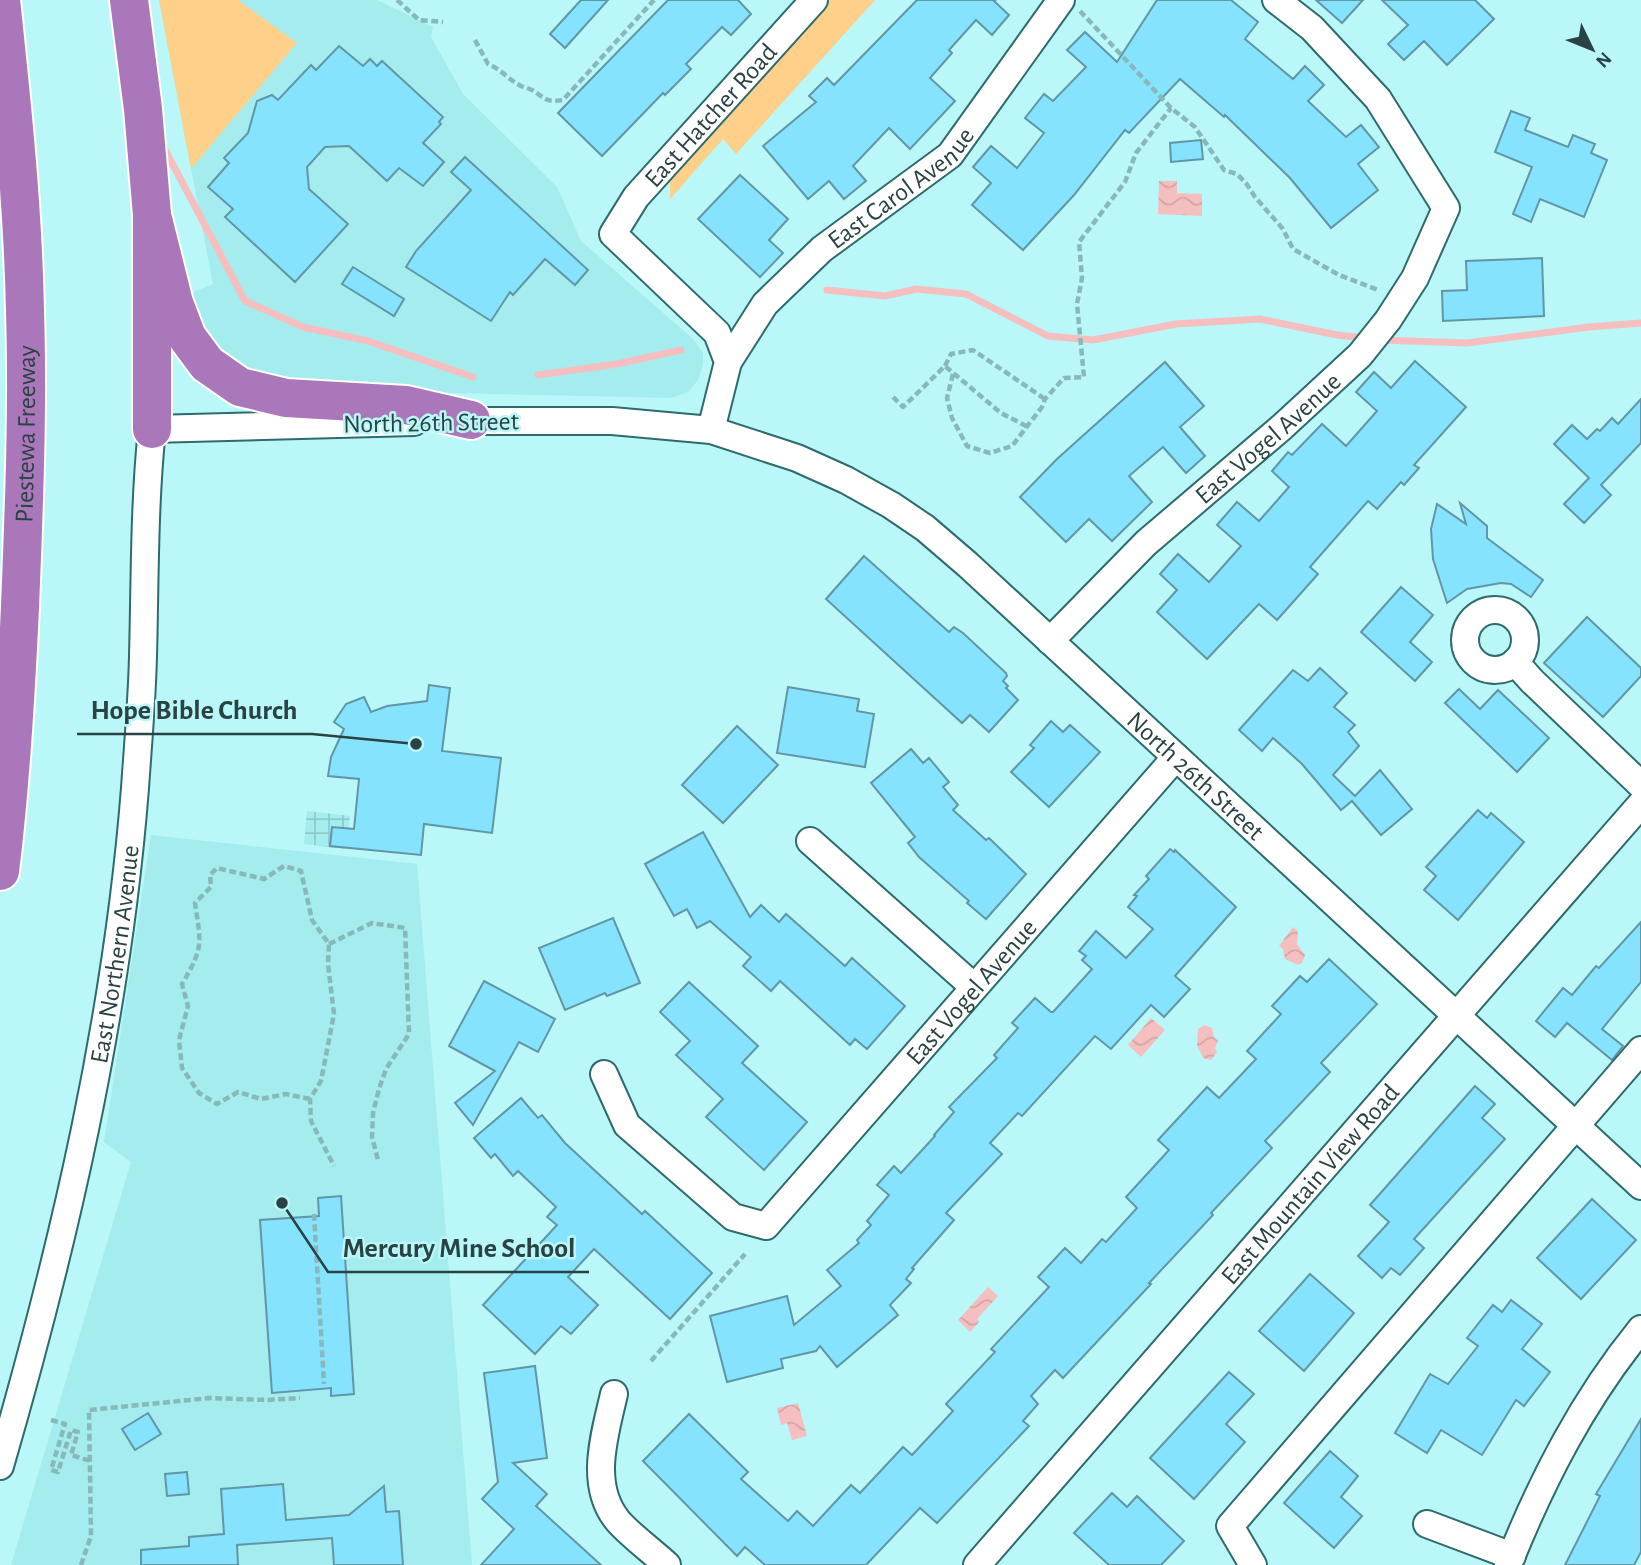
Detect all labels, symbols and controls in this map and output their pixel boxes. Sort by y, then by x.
north arrow [1557,14,1627,84]
street label: East Hatcher Road [640,39,782,192]
text: N [1592,48,1615,71]
street label: East Carol Avenue [823,123,979,254]
street label: Piestewa Freeway [11,345,40,523]
street label: East Vogel Avenue [1191,368,1346,509]
street label: North 26th Street [343,408,519,438]
callout: Hope Bible Church [77,685,312,734]
text: Hope Bible Church [91,697,297,725]
street label: North 26th Street [1122,707,1269,845]
street label: East Northern Avenue [86,844,144,1066]
street label: East Vogel Avenue [901,914,1042,1070]
street label: East Mountain View Road [1216,1079,1404,1290]
callout: Mercury Mine School [328,1223,589,1272]
text: Mercury Mine School [343,1235,575,1263]

